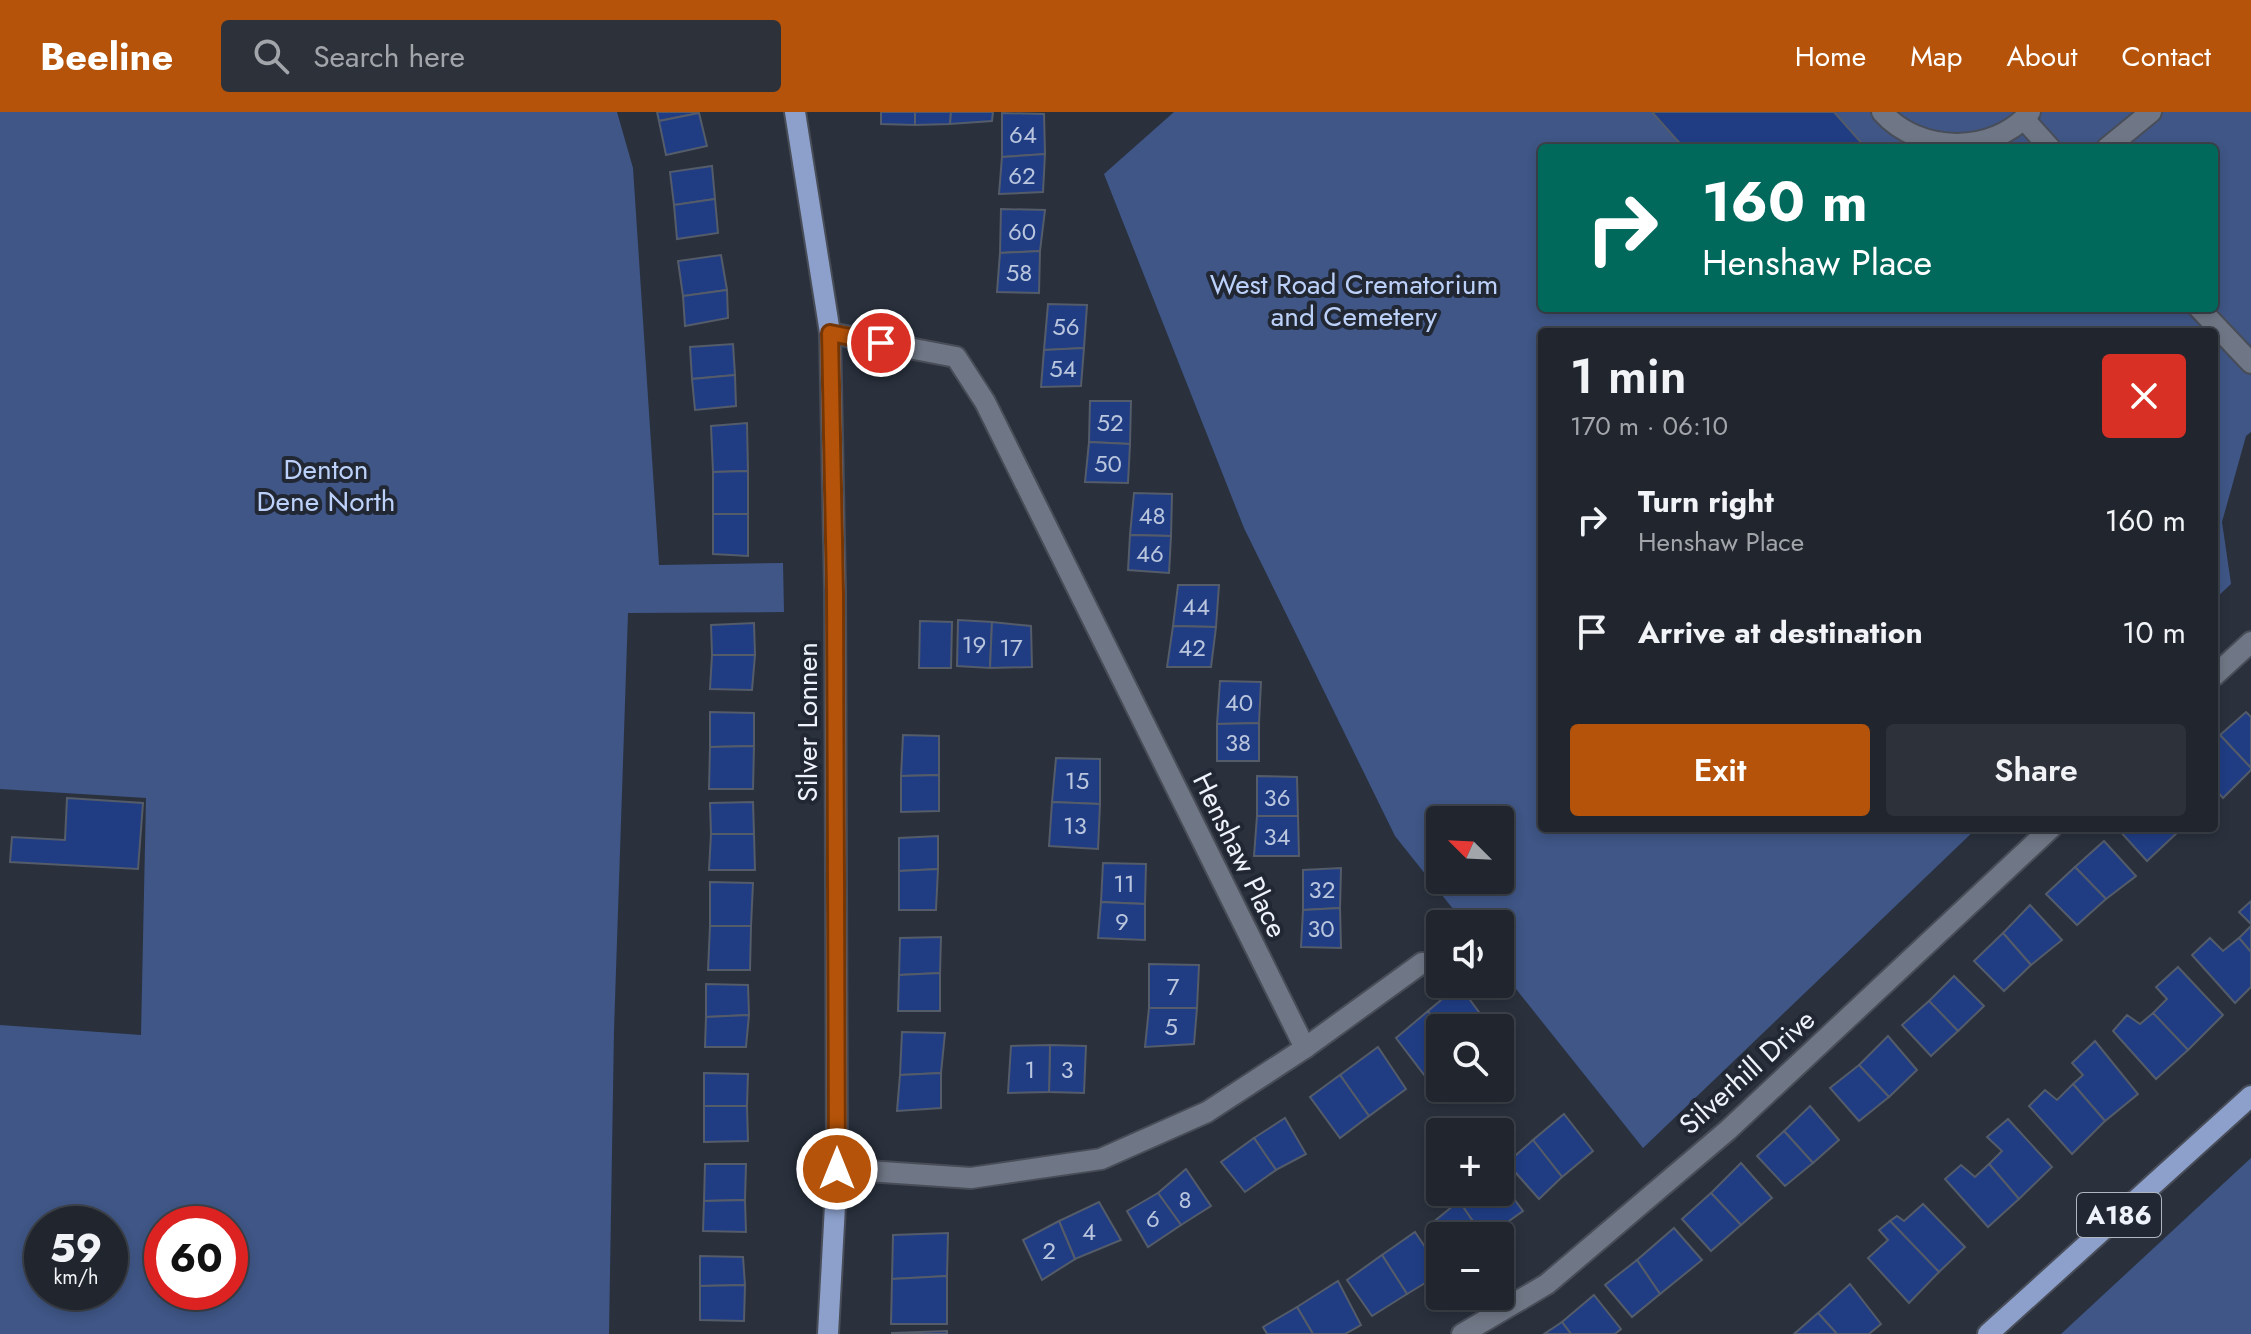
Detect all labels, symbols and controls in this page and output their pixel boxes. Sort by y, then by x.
search box [221,20,781,92]
text: Beeline [40,29,173,84]
icon: search [249,34,293,78]
text: Search here [313,35,465,78]
text: Home [1795,36,1866,77]
text: Map [1910,36,1962,77]
text: About [2006,36,2078,77]
text: Contact [2122,36,2211,77]
house number: 64 [1009,117,1037,152]
house number: 62 [1008,158,1036,193]
text: 160 m [1702,161,1868,242]
icon: right [1570,176,1674,280]
house number: 60 [1008,214,1036,249]
text: Henshaw Place [1702,236,1932,288]
house number: 58 [1006,255,1032,290]
park label: West Road Crematorium and Cemetery [1210,264,1498,337]
pin [847,309,915,377]
house number: 56 [1052,309,1080,344]
icon: arrive [859,321,903,365]
text: 1 min [1570,342,1687,411]
house number: 54 [1049,351,1077,386]
button: close [2102,354,2186,438]
house number: 52 [1096,405,1124,440]
text: 170 m · 06:10 [1570,407,1728,445]
house number: 50 [1094,446,1122,481]
park label: Denton Dene North [257,449,396,522]
text: Turn right [1638,480,1774,523]
house number: 48 [1138,498,1166,533]
icon: right [1570,498,1614,542]
text: 160 m [2105,499,2186,542]
text: Henshaw Place [1638,523,1804,561]
house number: 46 [1136,536,1164,571]
house number: 44 [1182,589,1210,624]
icon: arrive [1570,610,1614,654]
text: Arrive at destination [1638,611,1923,654]
text: 10 m [2122,611,2186,654]
house number: 19 [962,627,986,662]
house number: 17 [999,630,1023,665]
house number: 42 [1178,630,1206,665]
street label: Silver Lonnen [787,642,828,802]
house number: 40 [1225,685,1253,720]
button: Exit [1570,724,1870,816]
button: Share [1886,724,2186,816]
house number: 38 [1225,725,1251,760]
house number: 15 [1065,763,1089,798]
street label: Henshaw Place [1182,766,1298,944]
house number: 36 [1264,780,1290,815]
north arrow [1426,806,1514,894]
map controls [1426,806,1514,1310]
house number: 13 [1063,808,1087,843]
house number: 34 [1263,819,1291,854]
house number: 11 [1113,866,1135,901]
house number: 32 [1309,872,1335,907]
house number: 9 [1115,904,1129,939]
button: sound [1426,910,1514,998]
house number: 30 [1307,911,1335,946]
house number: 7 [1167,969,1180,1004]
street label: Silverhill Drive [1670,1000,1824,1144]
house number: 5 [1164,1009,1178,1044]
button: search [1426,1014,1514,1102]
house number: 1 [1025,1052,1035,1087]
house number: 3 [1060,1052,1074,1087]
button: + [1426,1118,1514,1206]
position arrow [795,1127,879,1211]
house number: 8 [1178,1182,1192,1217]
road number: A186 [2077,1193,2161,1237]
house number: 6 [1146,1201,1160,1236]
speed limit sign: 60 [144,1206,248,1310]
house number: 4 [1082,1214,1096,1249]
text: 59 [50,1219,102,1277]
button: − [1426,1222,1514,1310]
house number: 2 [1042,1233,1056,1268]
text: km/h [53,1263,99,1292]

